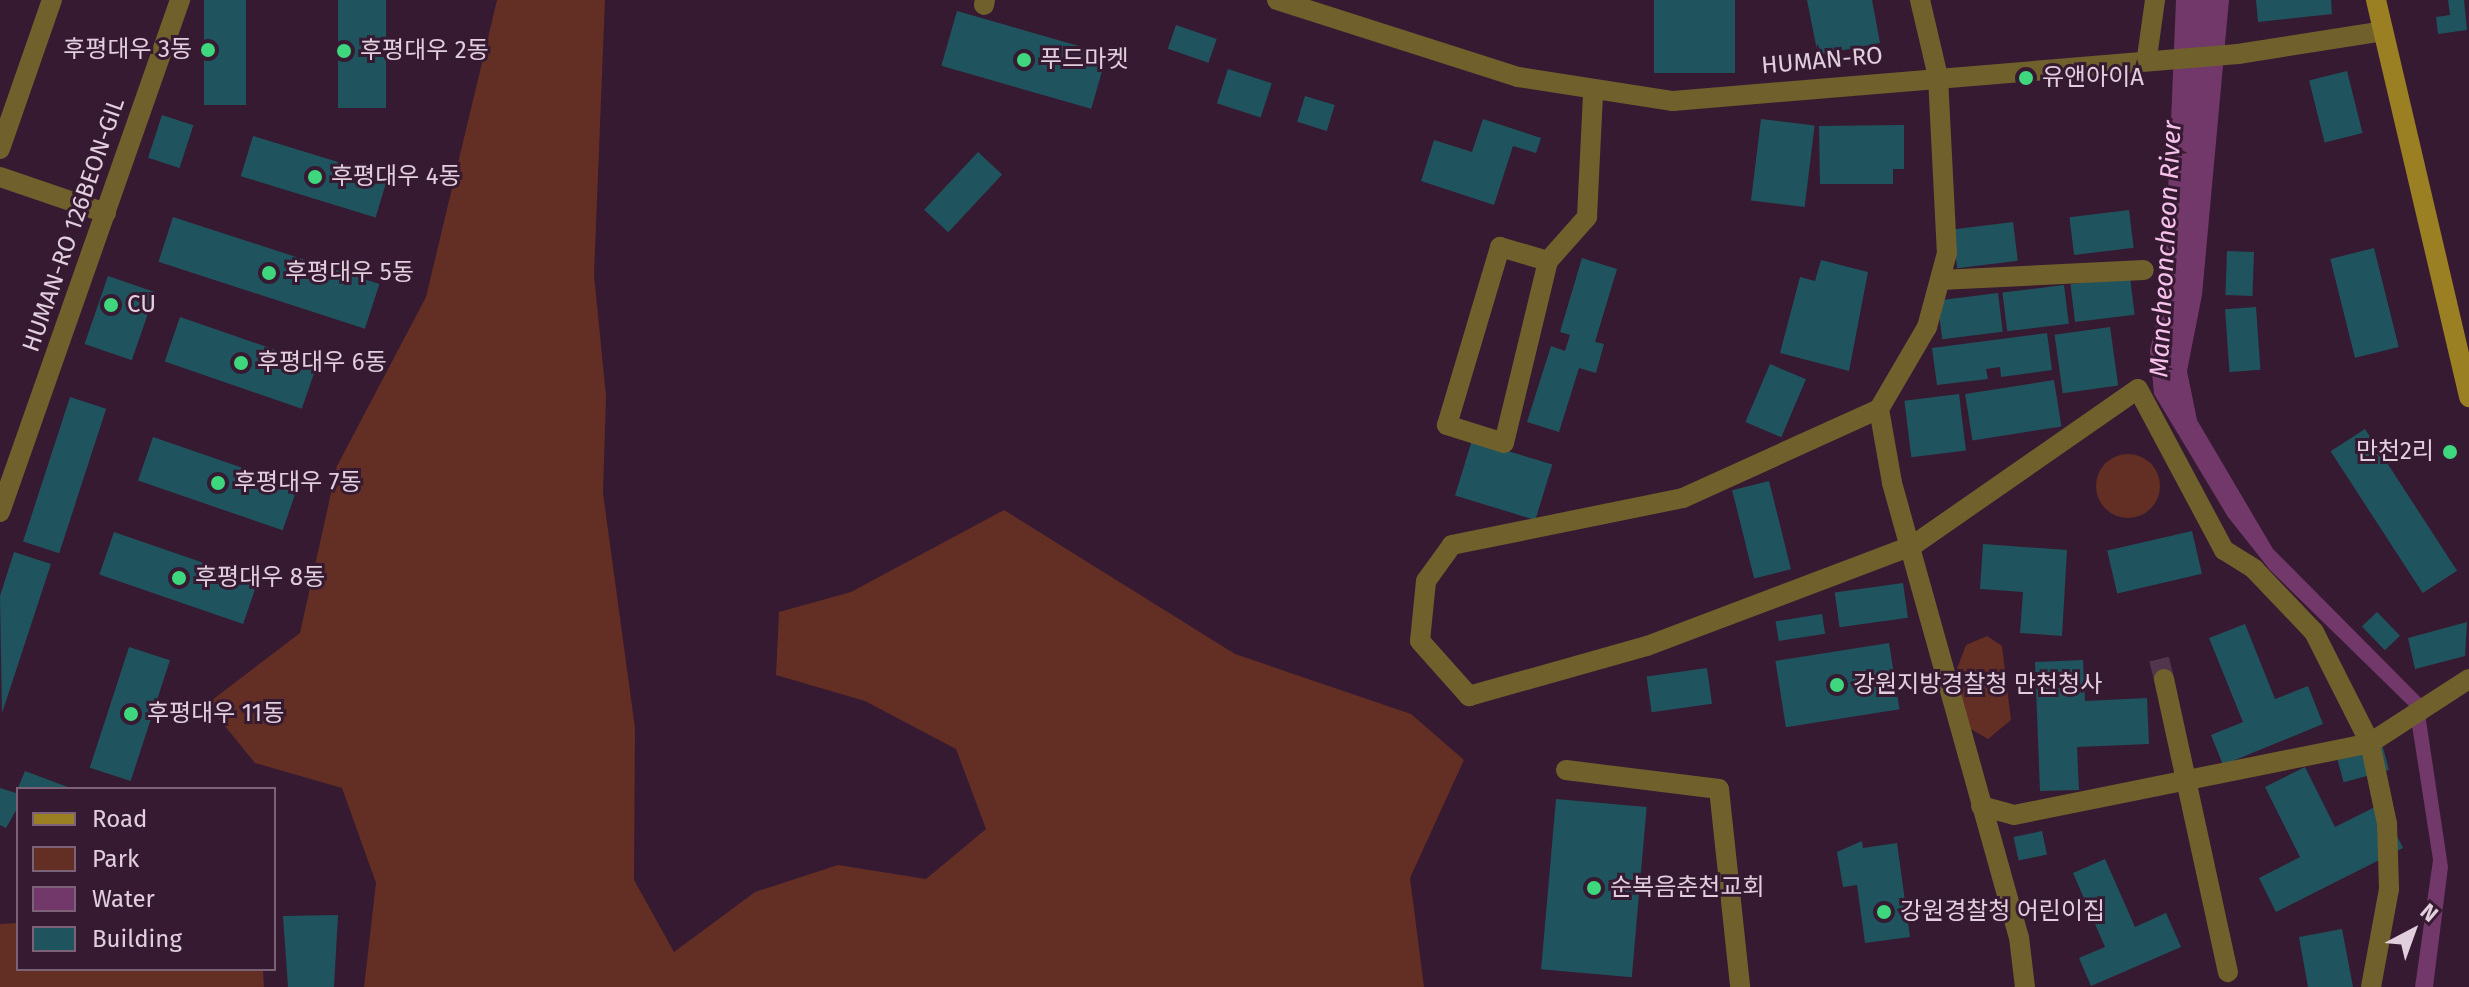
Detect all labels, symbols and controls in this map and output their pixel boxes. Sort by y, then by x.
place label: 후평대우 3동 [63,36,192,64]
place label: 후평대우 2동 [360,37,489,65]
marker: 후평대우 3동 [199,41,217,59]
street label: HUMAN-RO [1760,41,1884,81]
marker: 후평대우 2동 [335,42,353,60]
place label: 푸드마켓 [1040,46,1128,74]
marker: 푸드마켓 [1015,51,1033,69]
place label: 유앤아이A [2042,64,2144,92]
marker: 유앤아이A [2017,69,2035,87]
street label: HUMAN-RO 126BEON-GIL [17,94,131,356]
water label: Mancheoncheon River [2144,120,2188,378]
place label: 후평대우 4동 [331,163,461,191]
marker: 후평대우 4동 [306,168,324,186]
place label: 후평대우 5동 [285,259,414,287]
marker: 후평대우 5동 [260,264,278,282]
place label: CU [127,291,156,319]
marker: CU [102,296,120,314]
place label: 후평대우 6동 [257,349,387,377]
marker: 후평대우 6동 [232,354,250,372]
place label: 만천2리 [2356,438,2434,466]
marker: 만천2리 [2441,443,2459,461]
place label: 후평대우 7동 [234,469,361,497]
marker: 후평대우 7동 [209,474,227,492]
place label: 후평대우 8동 [195,564,325,592]
marker: 후평대우 8동 [170,569,188,587]
place label: 강원지방경찰청 만천청사 [1853,671,2102,699]
marker: 강원지방경찰청 만천청사 [1828,676,1846,694]
place label: 후평대우 11동 [147,700,284,728]
marker: 후평대우 11동 [122,705,140,723]
legend [16,787,276,971]
text: Road [92,805,147,833]
text: Park [92,845,139,873]
place label: 순복음춘천교회 [1610,874,1765,902]
marker: 순복음춘천교회 [1585,879,1603,897]
text: Water [92,885,155,913]
north arrow [2373,891,2453,971]
place label: 강원경찰청 어린이집 [1900,898,2105,926]
text: N [2415,898,2443,927]
marker: 강원경찰청 어린이집 [1875,903,1893,921]
text: Building [92,925,182,953]

